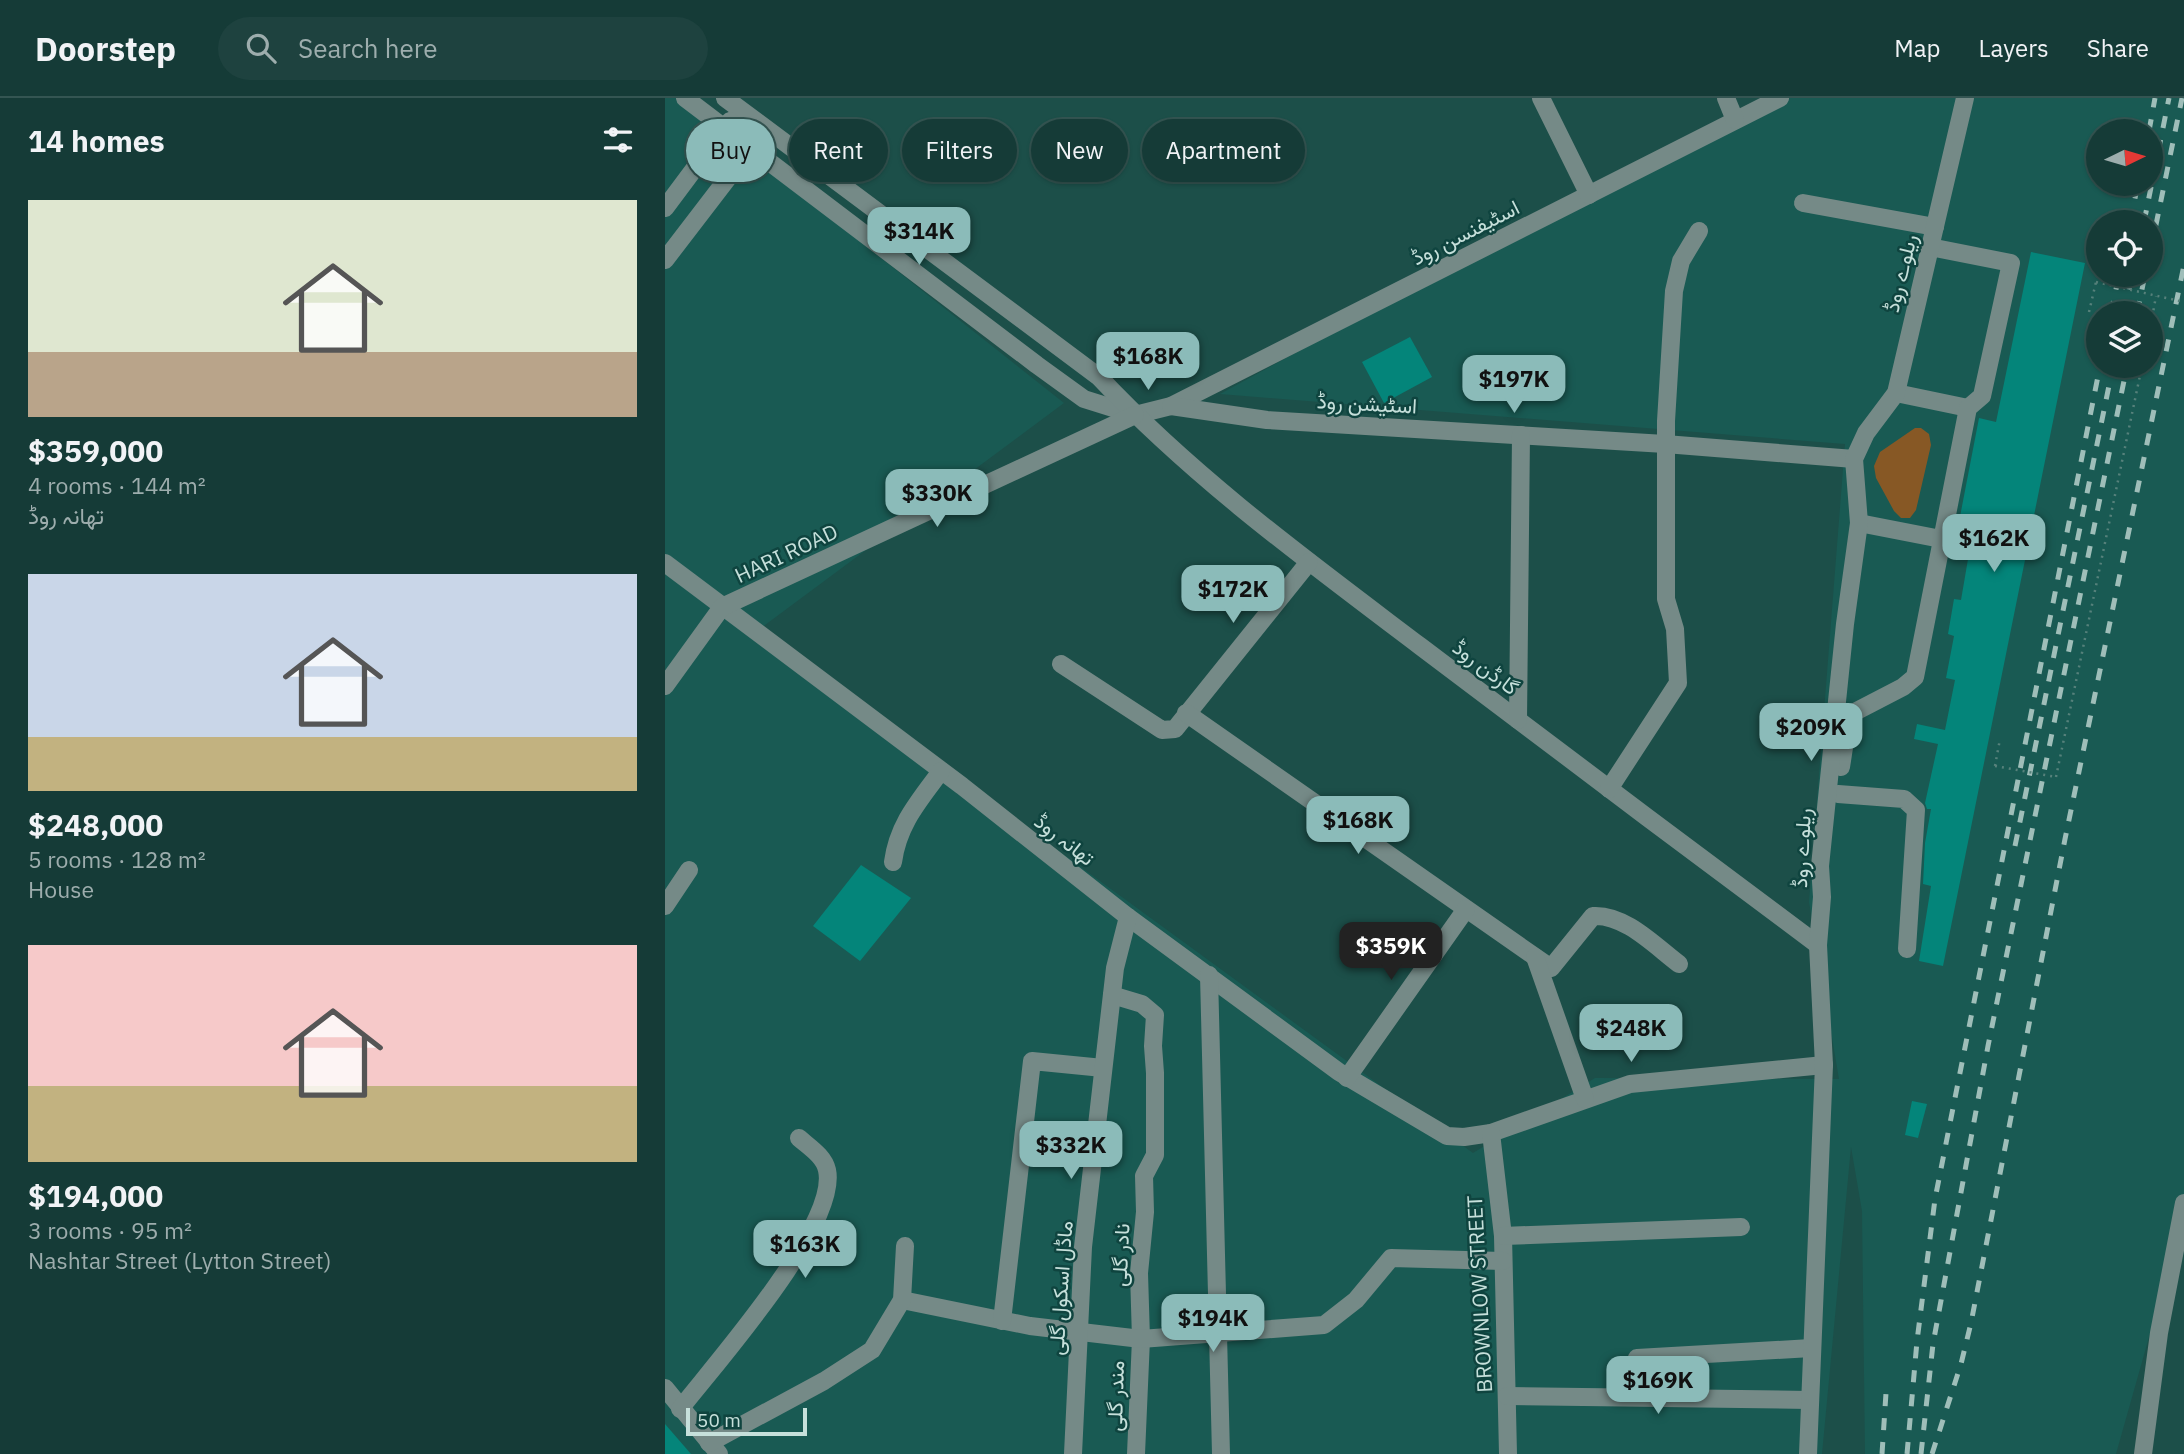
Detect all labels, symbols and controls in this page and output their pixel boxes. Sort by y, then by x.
search box [218,17,708,80]
text: Doorstep [35,27,176,70]
icon: search [242,29,280,67]
text: Search here [298,31,437,65]
text: Map [1894,32,1941,64]
text: Layers [1979,32,2049,64]
text: Share [2087,32,2149,64]
chip: Buy [686,119,775,182]
chip: Rent [789,119,888,182]
chip: Filters [902,119,1017,182]
chip: New [1031,119,1128,182]
chip: Apartment [1142,119,1305,182]
north arrow [2086,119,2163,196]
map controls [2086,119,2163,378]
text: 14 homes [28,121,165,160]
icon: filters [599,121,637,159]
street label: اسٹیفنسن روڈ [1406,193,1524,271]
pin: $314K [870,208,968,267]
button: locate [2086,210,2163,287]
text: $314K [883,215,955,245]
street label: ریلوے روڈ [1877,231,1923,315]
icon: home [270,245,396,371]
button: layers [2086,301,2163,378]
pin: $168K [1099,332,1197,392]
text: $168K [1112,340,1184,370]
pin: $197K [1465,356,1563,415]
text: $197K [1478,363,1550,393]
street label: اسٹیشن روڈ [1316,386,1418,420]
text: $359,000 [28,431,163,470]
text: 4 rooms · 144 m² [28,470,206,500]
pin: $330K [888,470,986,529]
text: $330K [901,477,973,507]
text: تھانہ روڈ [28,500,104,530]
pin: $162K [1945,514,2043,574]
street label: HARI ROAD [730,517,842,589]
text: $162K [1958,522,2030,552]
pin: $172K [1184,566,1282,625]
text: $172K [1197,573,1269,603]
icon: home [270,619,396,745]
street label: گارڈن روڈ [1447,633,1525,701]
pin: $209K [1762,704,1860,763]
text: $209K [1775,711,1847,741]
pin: $168K [1309,796,1407,856]
text: $168K [1322,804,1394,834]
text: $248,000 [28,805,163,844]
street label: تھانہ روڈ [1029,807,1101,871]
street label: ریلوے روڈ [1785,808,1817,888]
text: 5 rooms · 128 m² [28,844,206,874]
text: House [28,874,94,904]
pin: $359K [1342,922,1440,982]
text: $359K [1355,930,1427,960]
icon: home [270,990,396,1116]
pin: $248K [1582,1004,1680,1064]
text: $248K [1595,1012,1667,1042]
pin: $332K [1022,1122,1120,1181]
text: $332K [1035,1129,1107,1159]
text: $194,000 [28,1176,163,1215]
street label: BROWNLOW STREET [1460,1195,1498,1393]
text: 3 rooms · 95 m² [28,1215,192,1245]
pin: $163K [756,1220,854,1280]
street label: ماڈل اسکول گلی [1041,1220,1079,1356]
street label: نادر گلی [1104,1223,1136,1287]
text: $163K [769,1228,841,1258]
text: Nashtar Street (Lytton Street) [28,1245,331,1275]
pin: $194K [1164,1294,1262,1354]
text: $194K [1177,1302,1249,1332]
pin: $169K [1609,1356,1707,1416]
street label: مندر گلی [1100,1360,1130,1432]
text: $169K [1622,1364,1694,1394]
scale bar [686,1405,807,1437]
text: 50 m [697,1408,741,1432]

